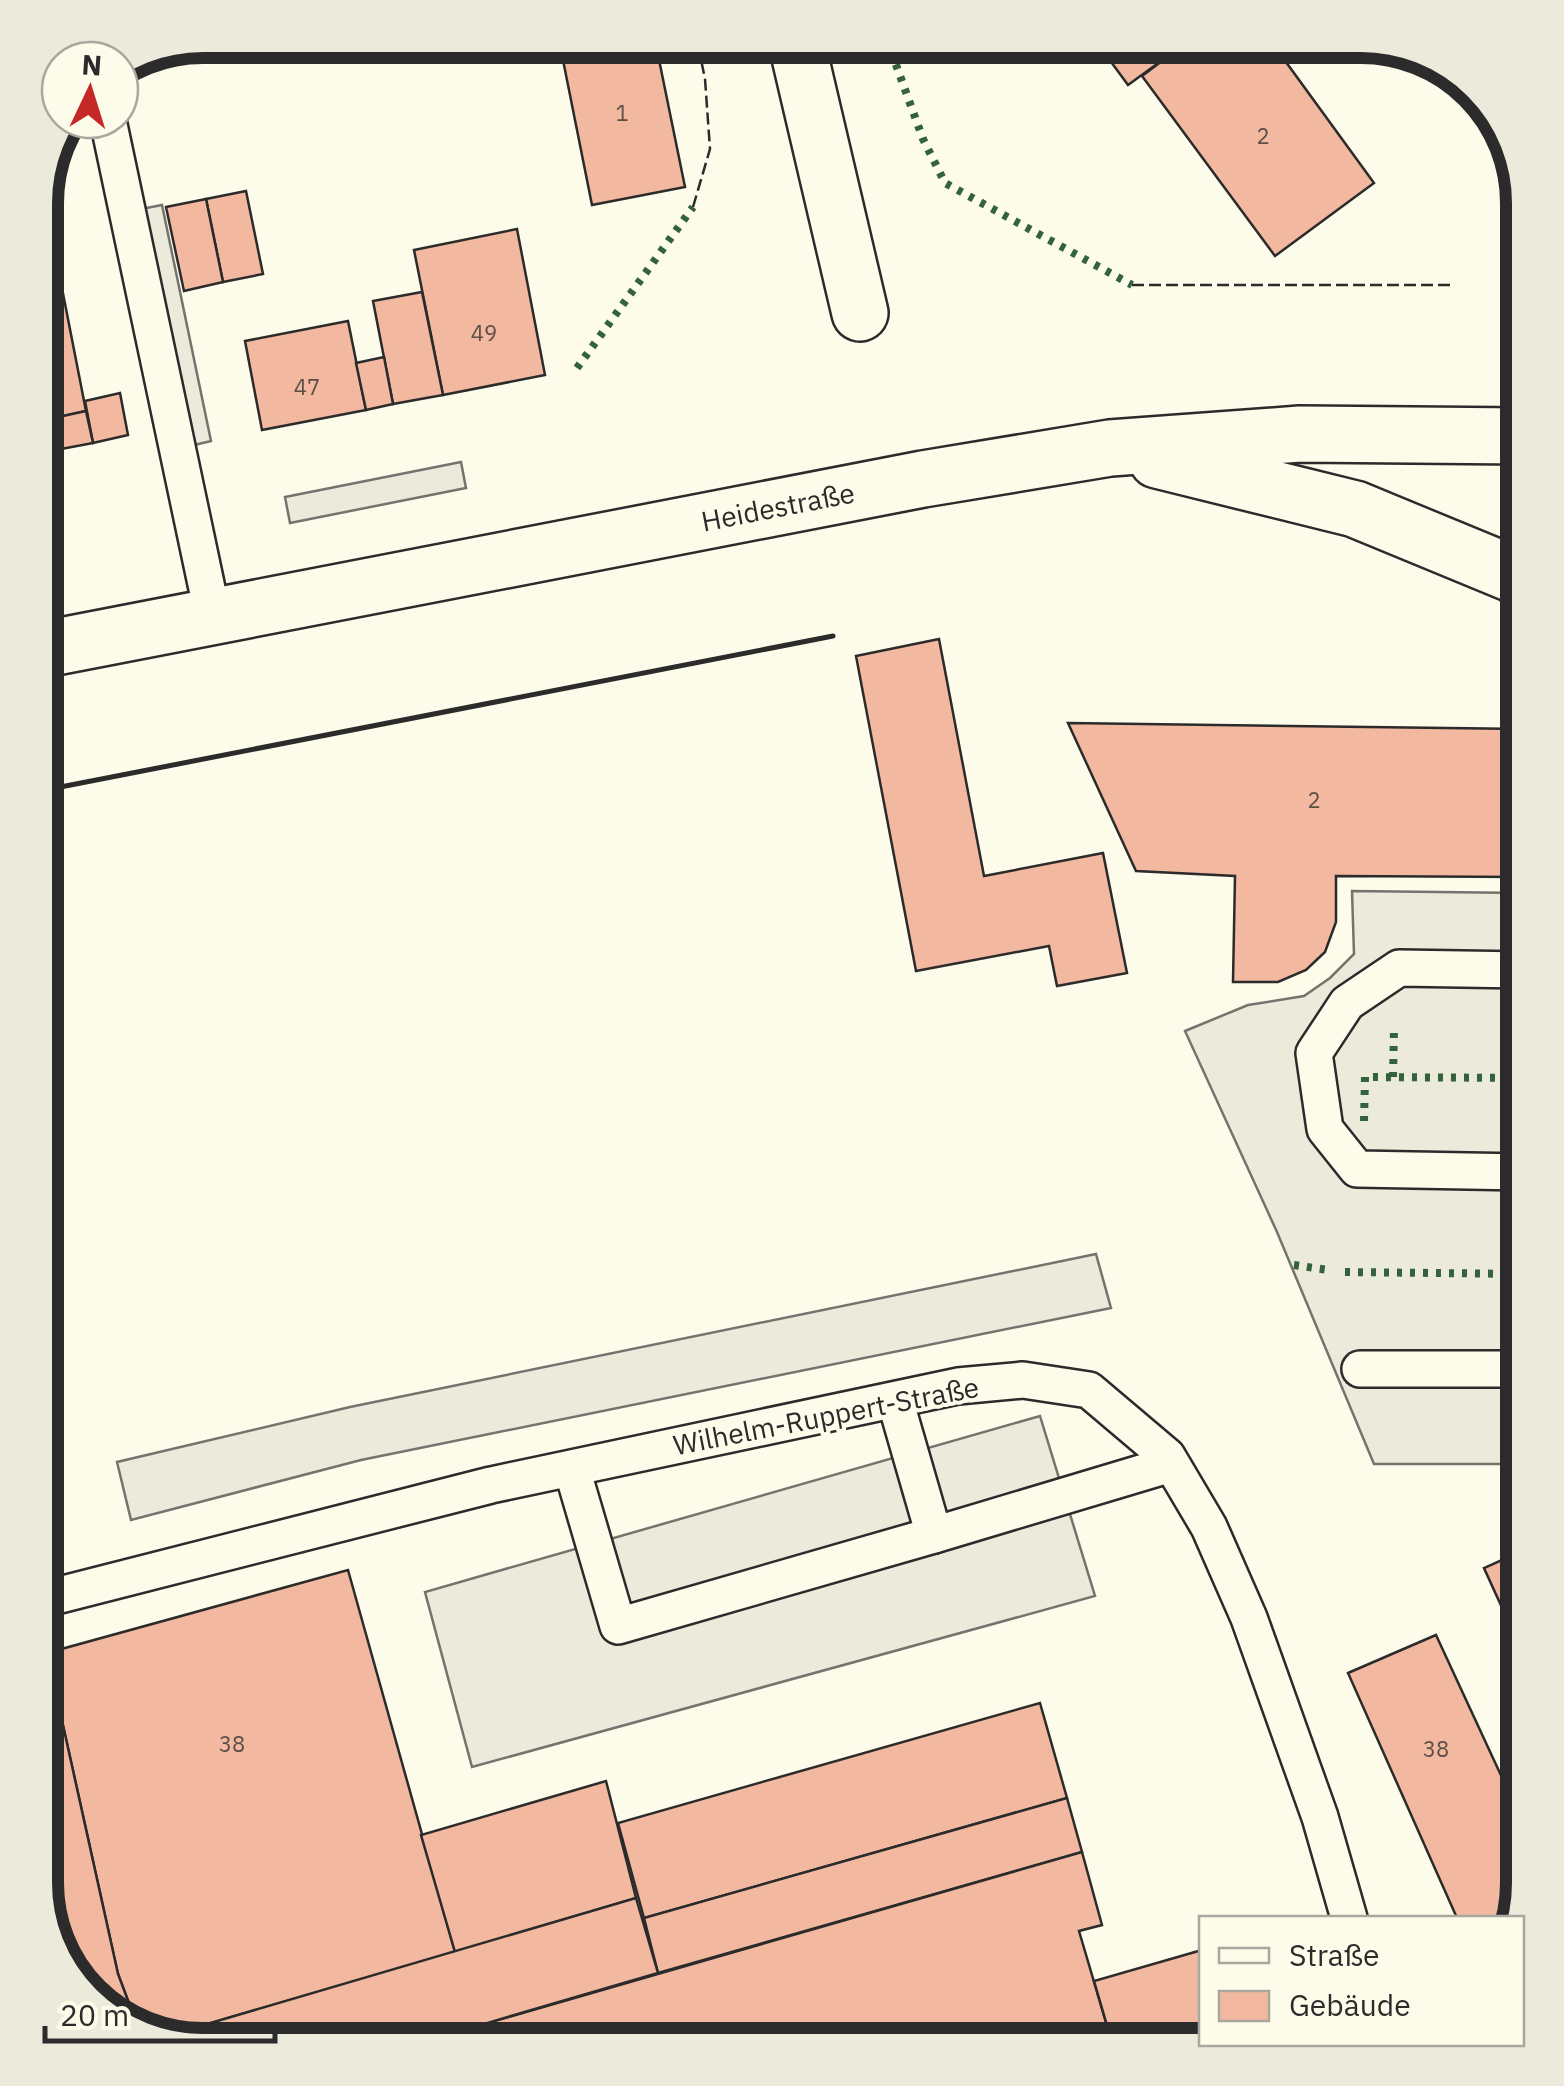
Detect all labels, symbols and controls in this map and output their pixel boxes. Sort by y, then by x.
north arrow [40,40,140,140]
text: N [80,45,103,84]
house number: 1 [615,98,629,127]
house number: 2 [1256,121,1270,150]
house number: 49 [471,318,497,347]
house number: 47 [294,372,320,401]
street label: Heidestraße [698,474,858,540]
house number: 2 [1307,785,1321,814]
street label: Wilhelm-Ruppert-Straße [670,1368,982,1463]
house number: 38 [219,1729,245,1758]
house number: 38 [1423,1734,1449,1763]
legend [1199,1916,1524,2046]
text: Straße [1289,1935,1380,1974]
scale bar [45,1981,275,2043]
text: Gebäude [1289,1985,1411,2024]
text: 20 m [60,1995,129,2034]

